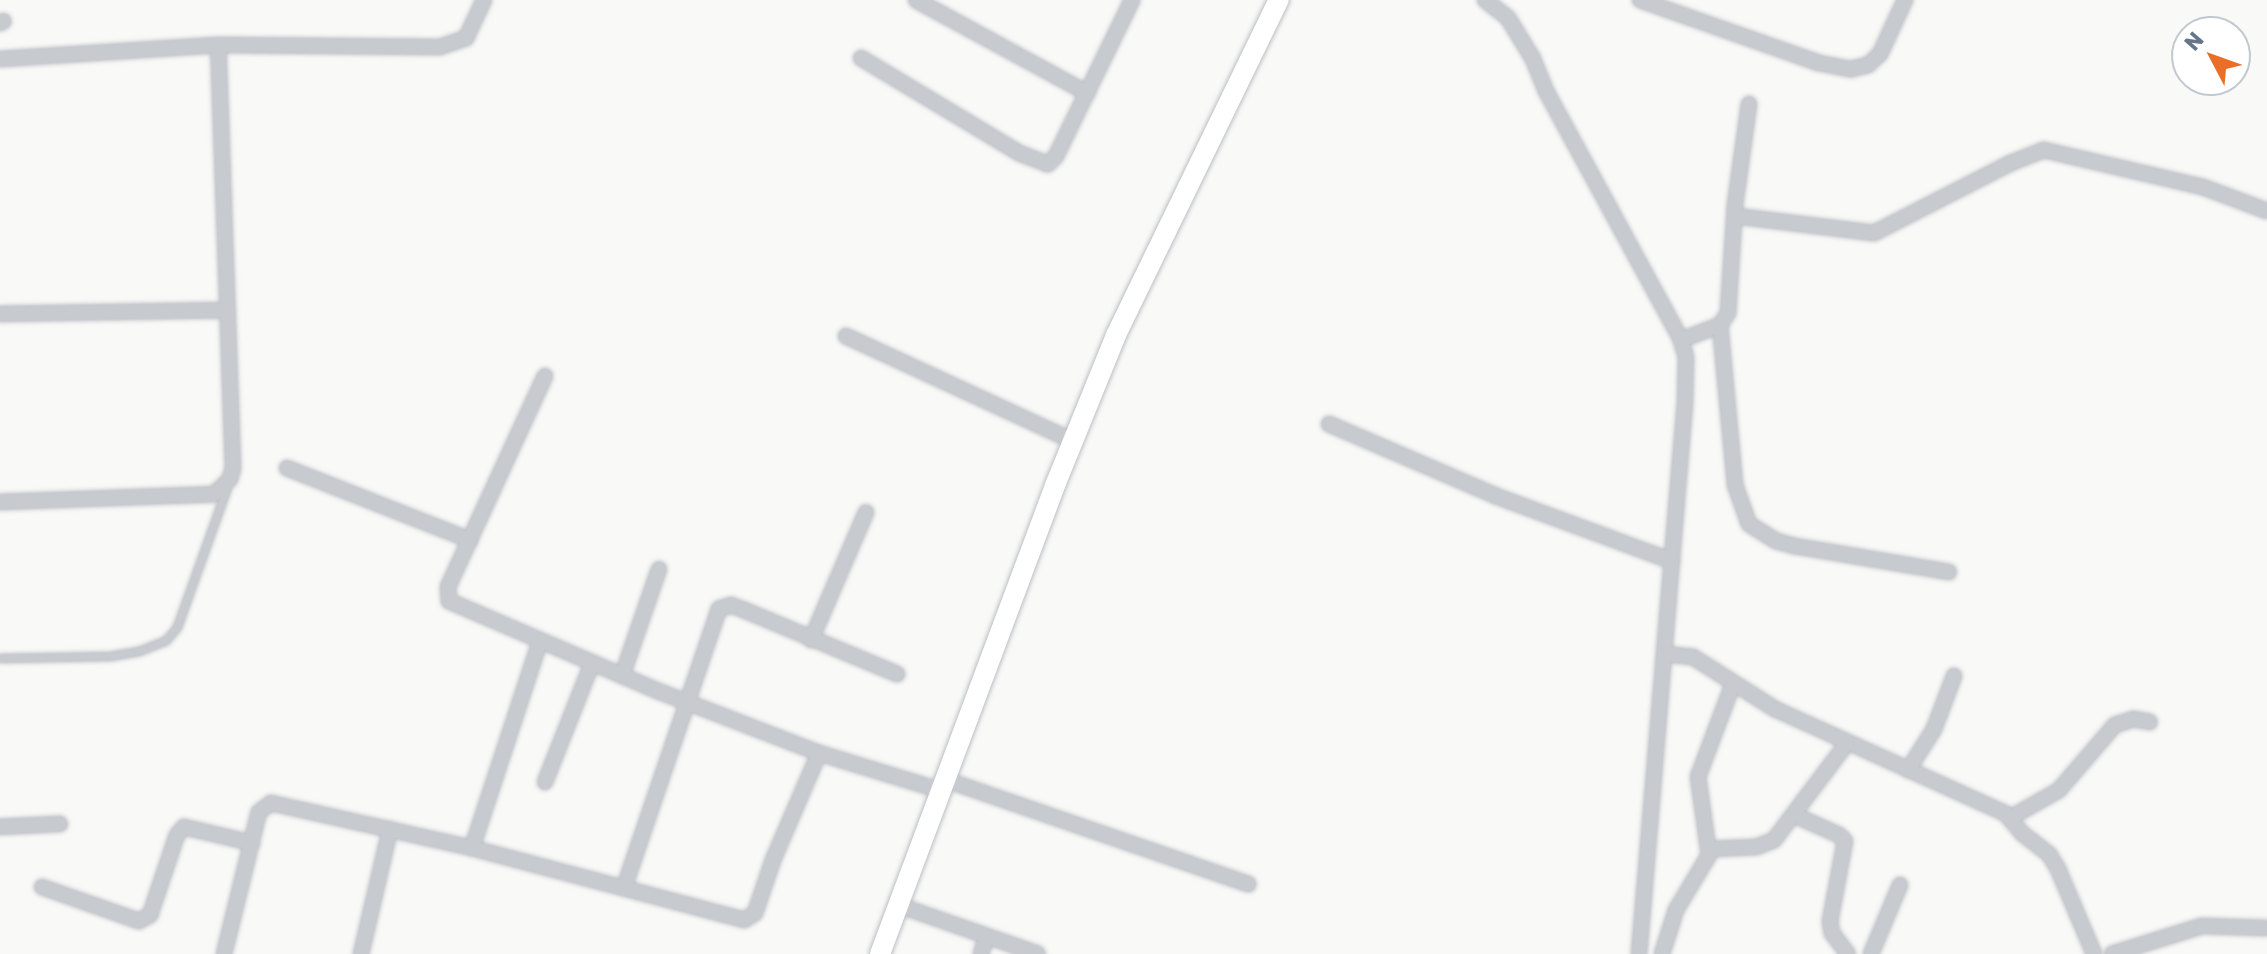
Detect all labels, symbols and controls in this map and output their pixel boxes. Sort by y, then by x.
north arrow [2171,16,2251,96]
text: N [2179,26,2209,56]

